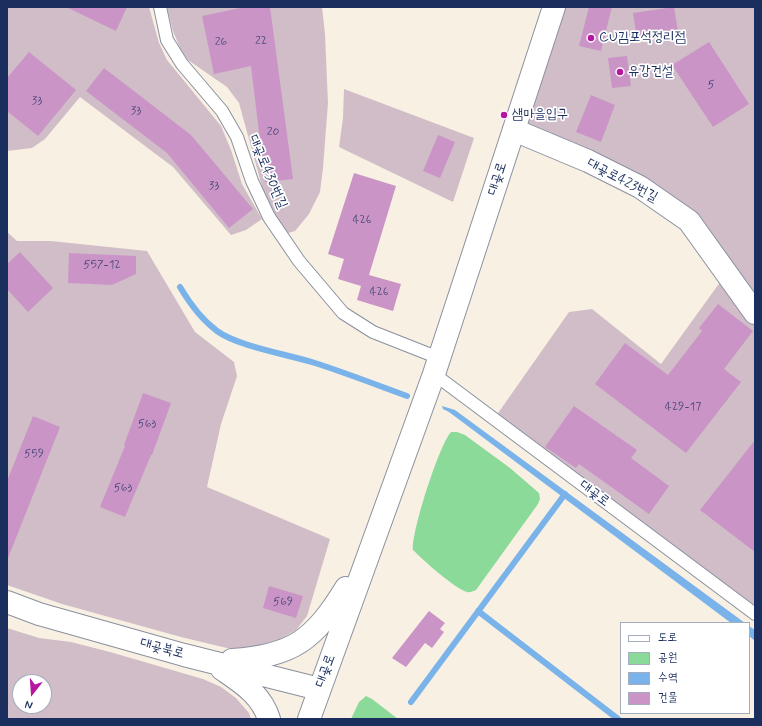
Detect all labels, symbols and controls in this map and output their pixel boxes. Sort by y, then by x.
place label: CU김포석정리점 [599,30,686,46]
marker: CU김포석정리점 [586,33,596,43]
house number: 22 [255,34,267,48]
house number: 26 [215,35,227,49]
place label: 유강건설 [628,64,673,80]
marker: 유강건설 [615,67,625,77]
house number: 5 [707,78,715,92]
house number: 33 [32,94,42,108]
house number: 33 [131,104,141,118]
place label: 샘마을입구 [512,107,568,123]
marker: 샘마을입구 [499,110,509,120]
house number: 20 [267,125,279,139]
street label: 대곶로430번길 [244,133,290,211]
street label: 대곶로423번길 [584,155,660,207]
street label: 대곶로 [485,160,511,198]
house number: 33 [209,179,219,193]
house number: 426 [353,213,371,227]
house number: 557-12 [83,258,121,272]
house number: 426 [370,285,388,299]
house number: 429-17 [665,400,701,414]
house number: 563 [138,417,156,431]
house number: 559 [24,447,44,461]
street label: 대곶로 [575,477,613,511]
house number: 563 [114,481,132,495]
house number: 569 [273,595,293,609]
legend [620,622,750,714]
text: 도로 [658,630,677,646]
street label: 대곶북로 [138,635,186,663]
text: 공원 [658,650,677,666]
street label: 대곶로 [312,652,340,690]
text: 수역 [658,670,677,686]
north arrow [12,674,52,714]
text: 건물 [658,690,677,706]
text: N [23,697,34,712]

